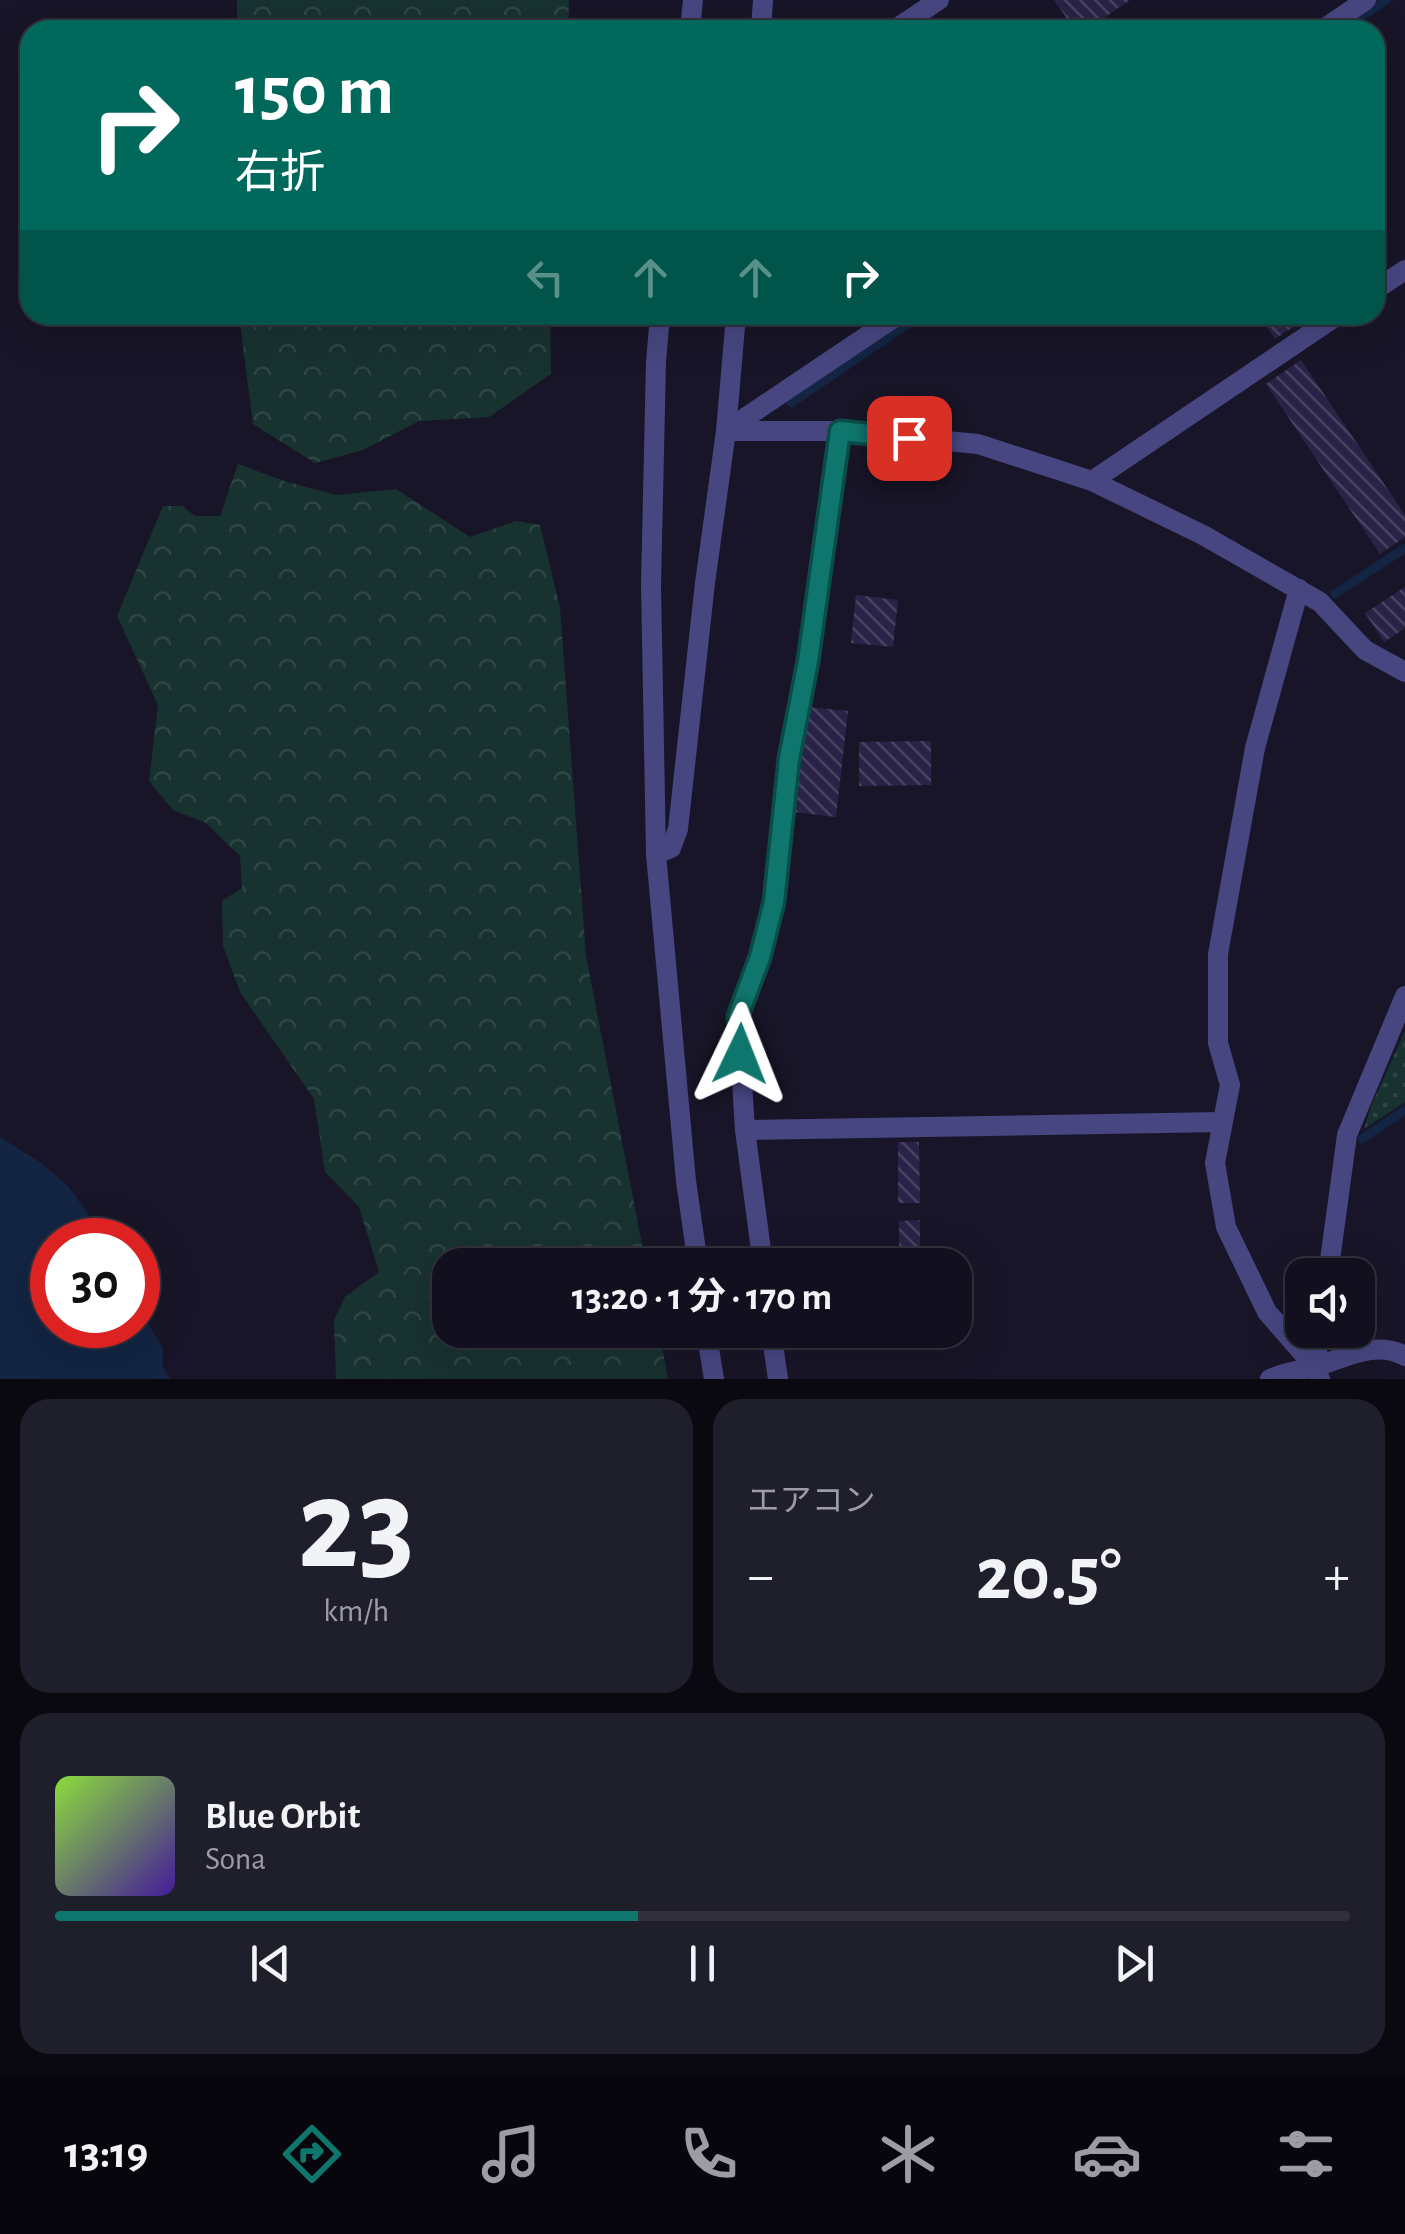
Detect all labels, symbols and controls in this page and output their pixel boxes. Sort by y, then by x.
text: 150 m [235,57,394,127]
icon: right [70,60,200,190]
text: 右折 [235,151,325,196]
icon: left [518,250,573,305]
icon: ahead [623,250,678,305]
icon: ahead [728,250,783,305]
icon: right [833,250,888,305]
pin [867,396,952,481]
icon: arrive [882,411,937,466]
position arrow [688,1002,792,1106]
speed limit sign: 30 [30,1218,160,1348]
map controls [1285,1258,1375,1348]
button: sound [1285,1258,1375,1348]
text: 13:20 · 1 分 · 170 m [572,1279,832,1317]
text: 23 [298,1462,415,1592]
text: エアコン [748,1485,876,1517]
text: 20.5° [976,1538,1122,1613]
text: − [748,1549,774,1604]
text: + [1324,1549,1350,1604]
text: km/h [323,1595,389,1627]
text: Blue Orbit [205,1798,360,1836]
text: Sona [205,1843,266,1875]
icon: previous [243,1936,298,1991]
icon: pause [675,1936,730,1991]
icon: next [1107,1936,1162,1991]
icon: directions [277,2119,347,2189]
icon: music [476,2119,546,2189]
icon: phone [674,2119,744,2189]
icon: climate [873,2119,943,2189]
icon: car [1072,2119,1142,2189]
icon: filters [1271,2119,1341,2189]
text: 13:19 [64,2131,148,2176]

